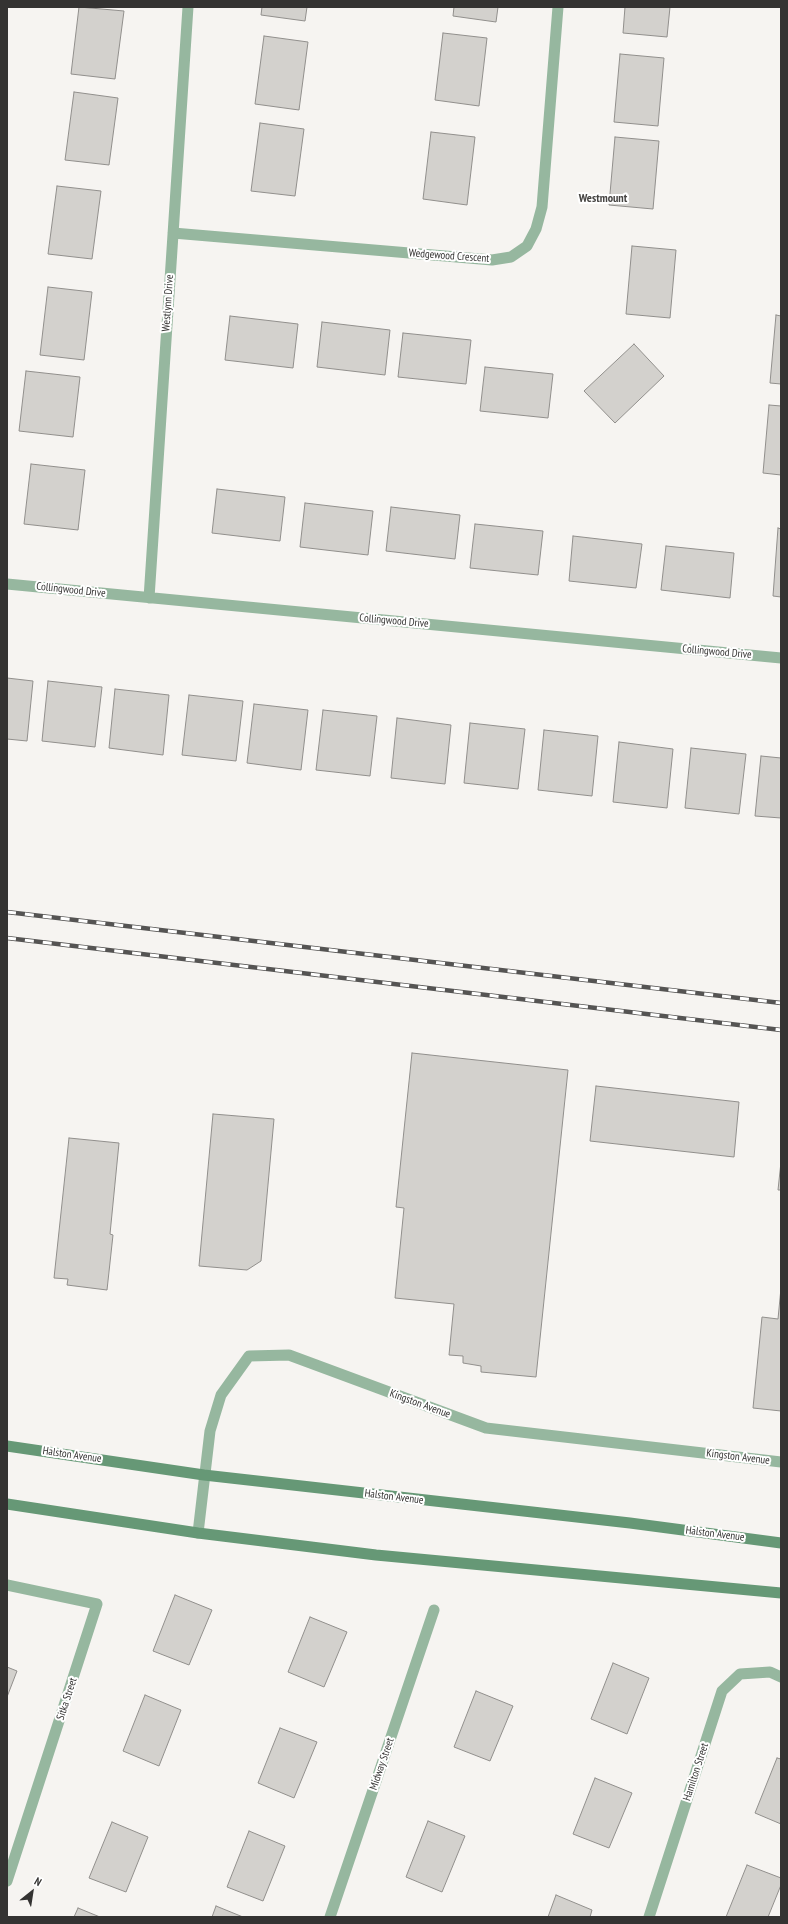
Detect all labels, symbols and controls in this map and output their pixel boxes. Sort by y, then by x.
district label: Westmount [579,192,627,206]
street label: Wedgewood Crescent [408,247,490,265]
street label: Westlynn Drive [159,274,177,332]
street label: Collingwood Drive [36,580,106,600]
street label: Collingwood Drive [359,611,429,631]
street label: Collingwood Drive [682,642,752,662]
street label: Kingston Avenue [388,1387,452,1421]
street label: Halston Avenue [42,1444,102,1466]
street label: Kingston Avenue [706,1447,770,1467]
street label: Halston Avenue [364,1487,424,1507]
street label: Halston Avenue [685,1524,745,1544]
street label: Sitka Street [54,1676,80,1722]
street label: Midway Street [367,1736,397,1792]
street label: Hamilton Street [680,1741,712,1803]
north arrow [12,1872,52,1912]
text: N [32,1874,44,1889]

